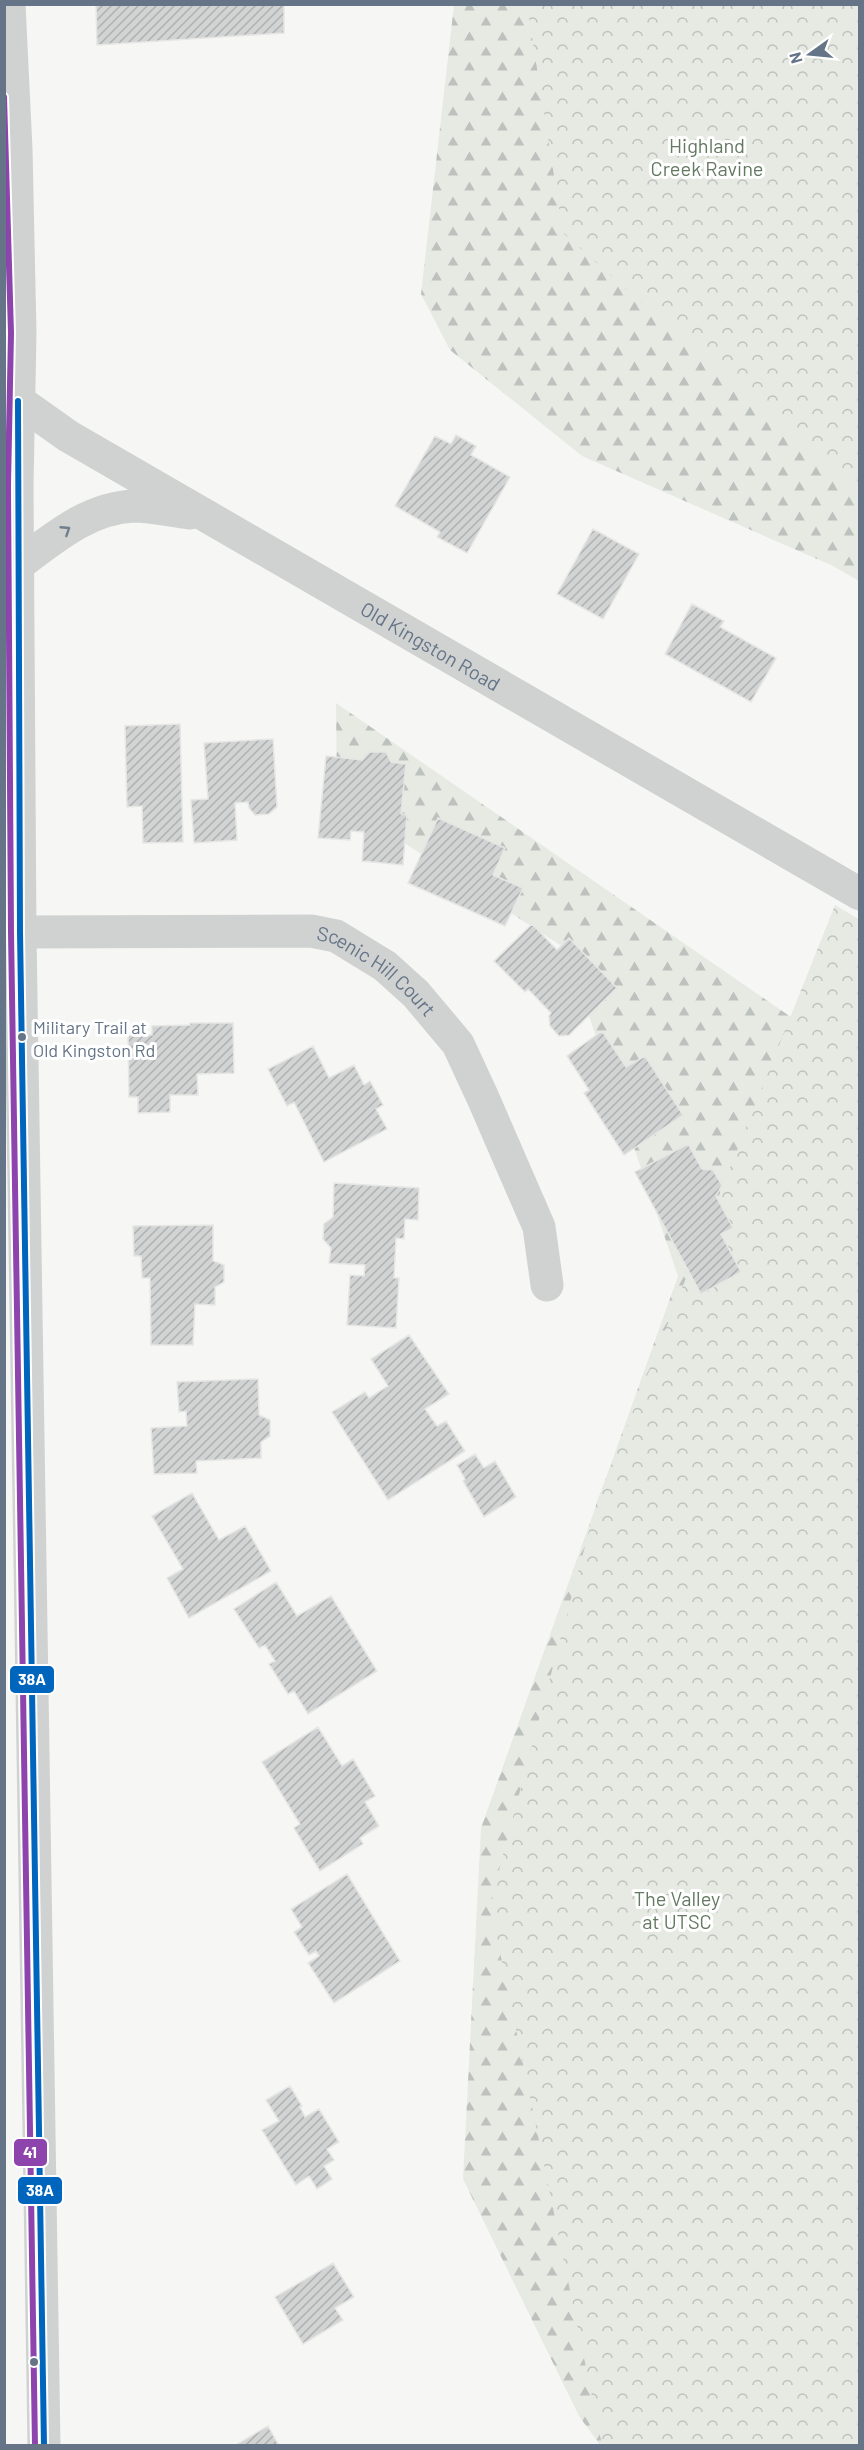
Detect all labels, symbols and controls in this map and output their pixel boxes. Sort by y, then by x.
north arrow [780,24,840,84]
text: N [784,50,806,66]
park label: Highland Creek Ravine [651,133,763,180]
one-way arrow [60,526,71,537]
street label: Old Kingston Road [357,596,505,695]
street label: Scenic Hill Court [315,921,441,1021]
place label: Military Trail at Old Kingston Rd [33,1016,155,1061]
marker: Military Trail at Old Kingston Rd [16,1031,28,1043]
line badge: 38A [9,1665,55,1694]
text: 38A [18,1669,46,1688]
park label: The Valley at UTSC [634,1886,720,1933]
line badge: 41 [13,2138,48,2167]
text: 41 [23,2142,37,2161]
line badge: 38A [17,2176,63,2205]
text: 38A [26,2180,54,2199]
unlabelled marker [28,2356,40,2368]

